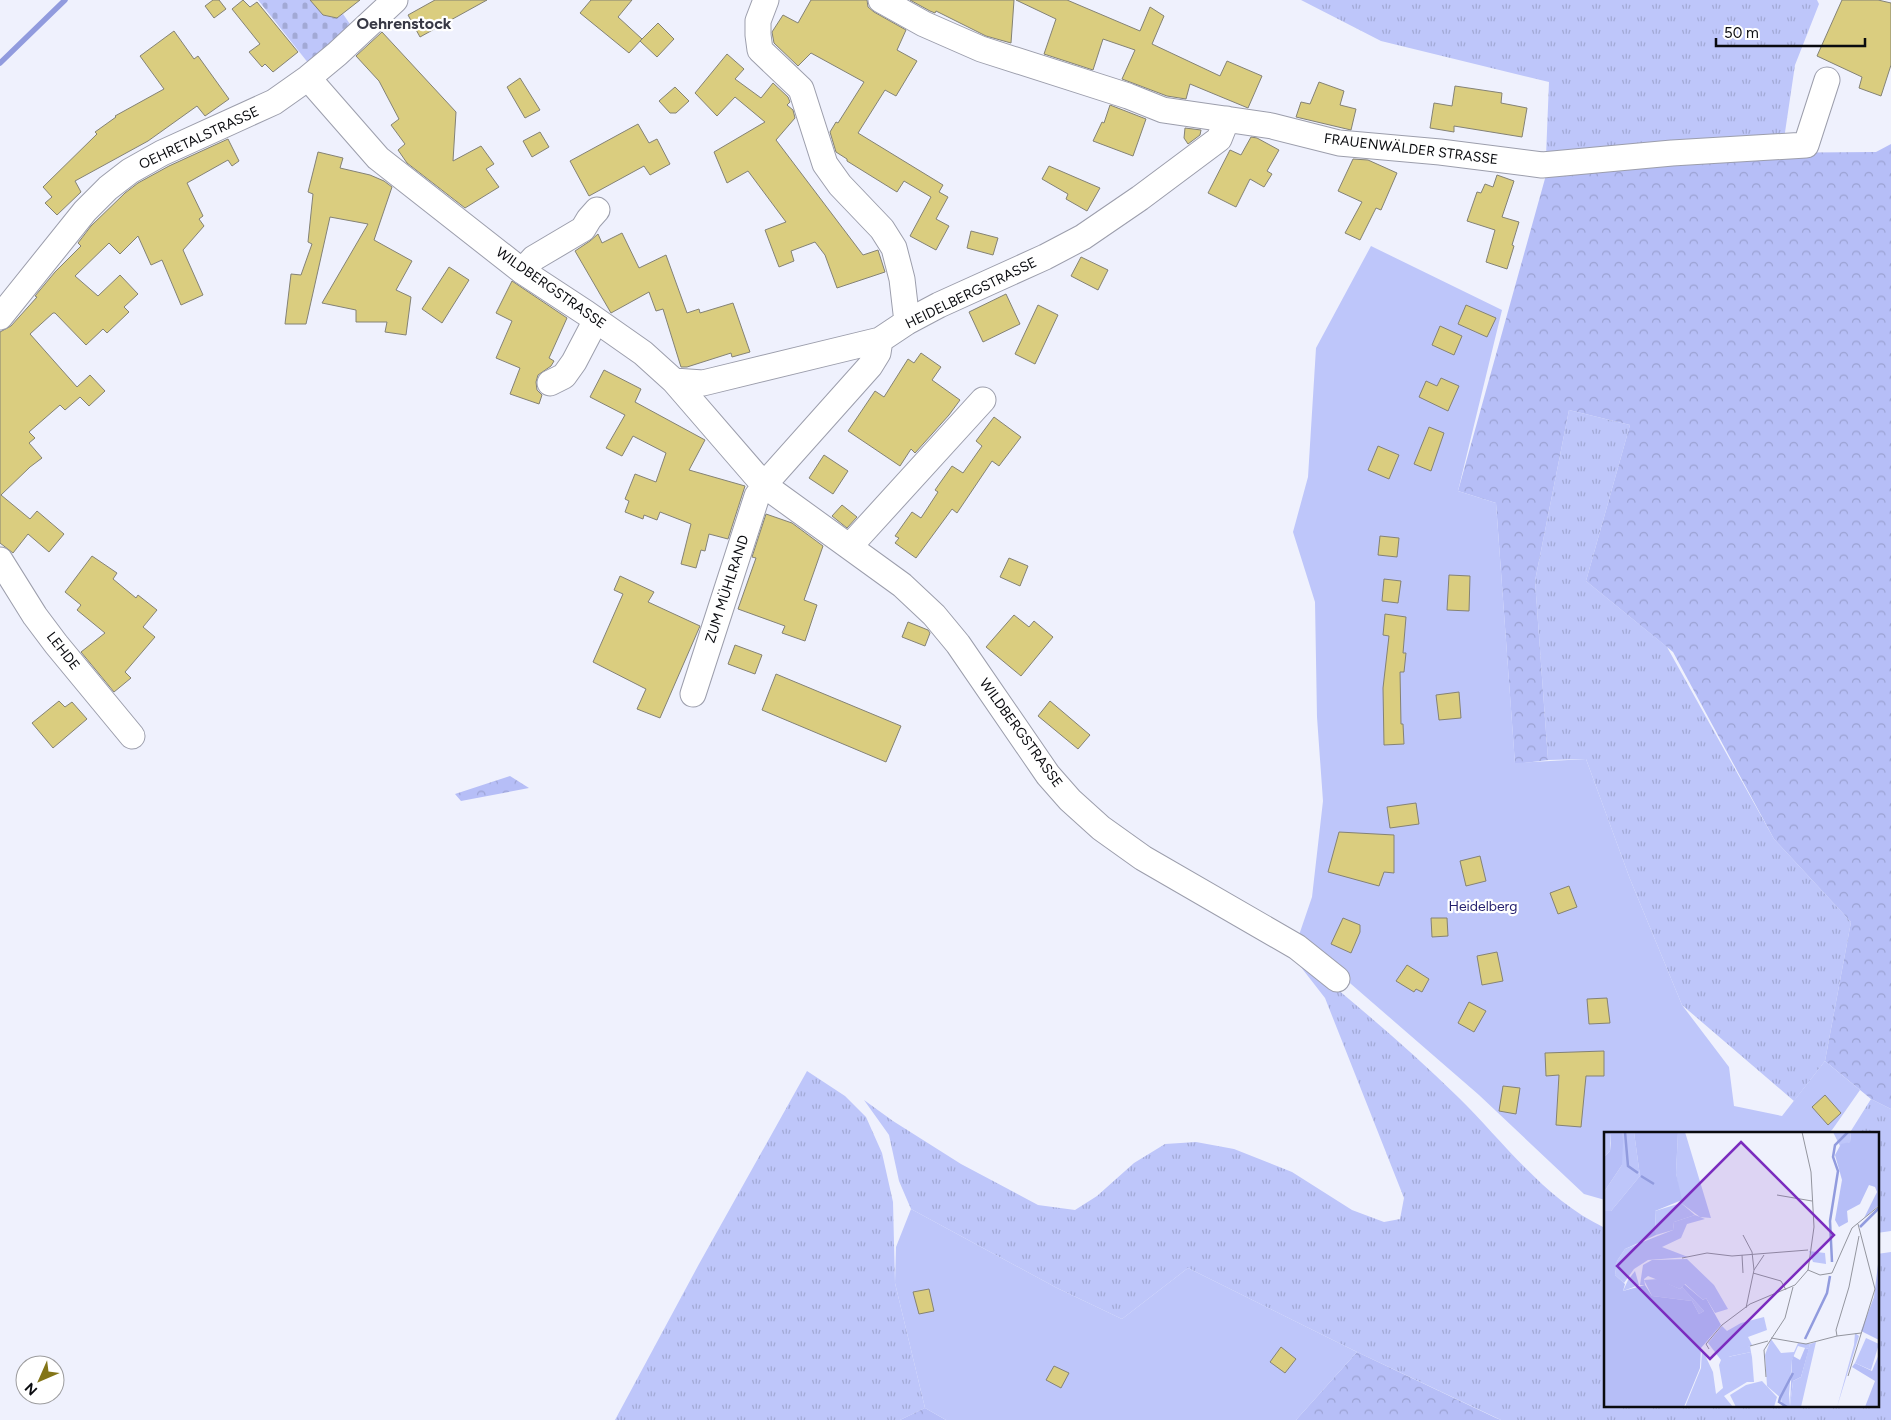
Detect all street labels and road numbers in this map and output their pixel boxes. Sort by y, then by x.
street label: OEHRETALSTRASSE [136,103,262,173]
street label: FRAUENWÄLDER STRASSE [1323,130,1499,168]
street label: WILDBERGSTRASSE [493,244,609,332]
street label: HEIDELBERGSTRASSE [903,254,1039,332]
street label: ZUM MÜHLRAND [702,533,752,645]
street label: LEHDE [43,628,83,674]
street label: WILDBERGSTRASSE [976,675,1066,791]

